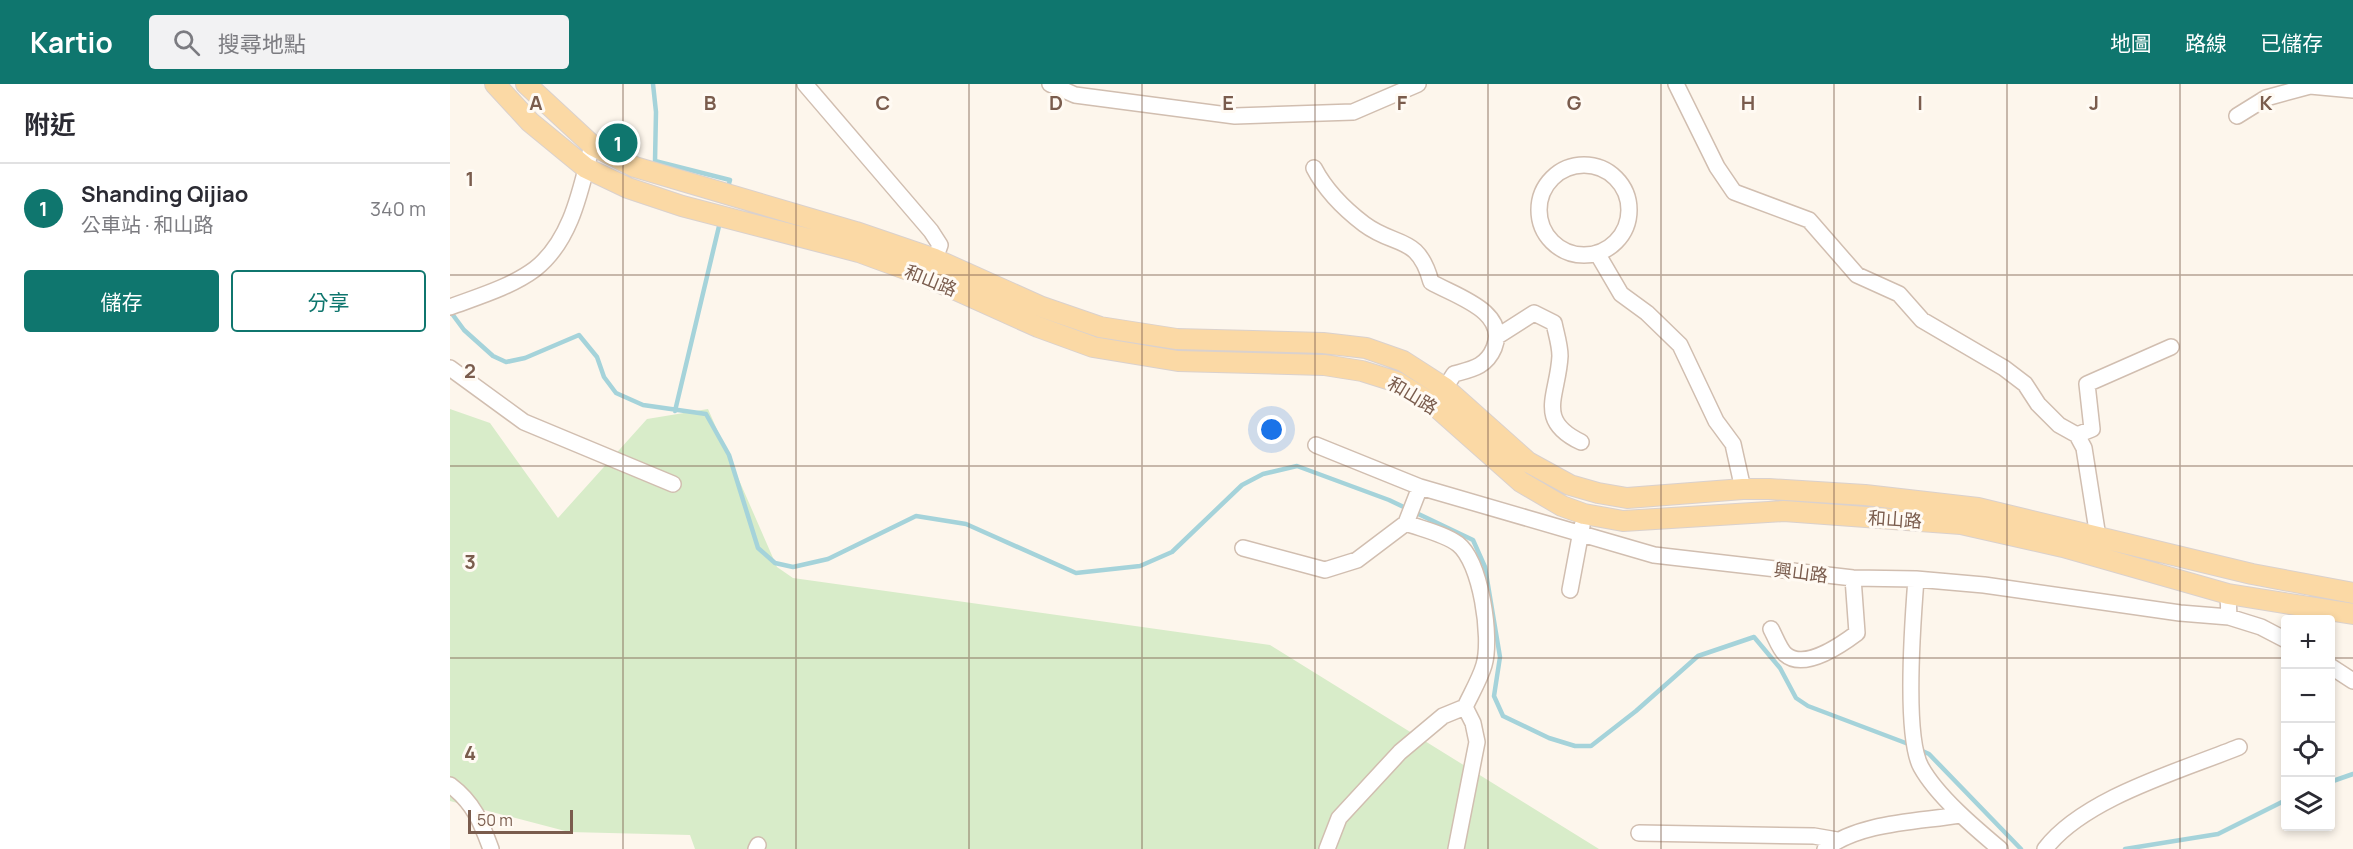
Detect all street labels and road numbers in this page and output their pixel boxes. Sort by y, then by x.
street label: 和山路 [901,259,961,301]
street label: 和山路 [1384,371,1442,419]
street label: 和山路 [1867,505,1923,533]
street label: 興山路 [1773,557,1829,587]

